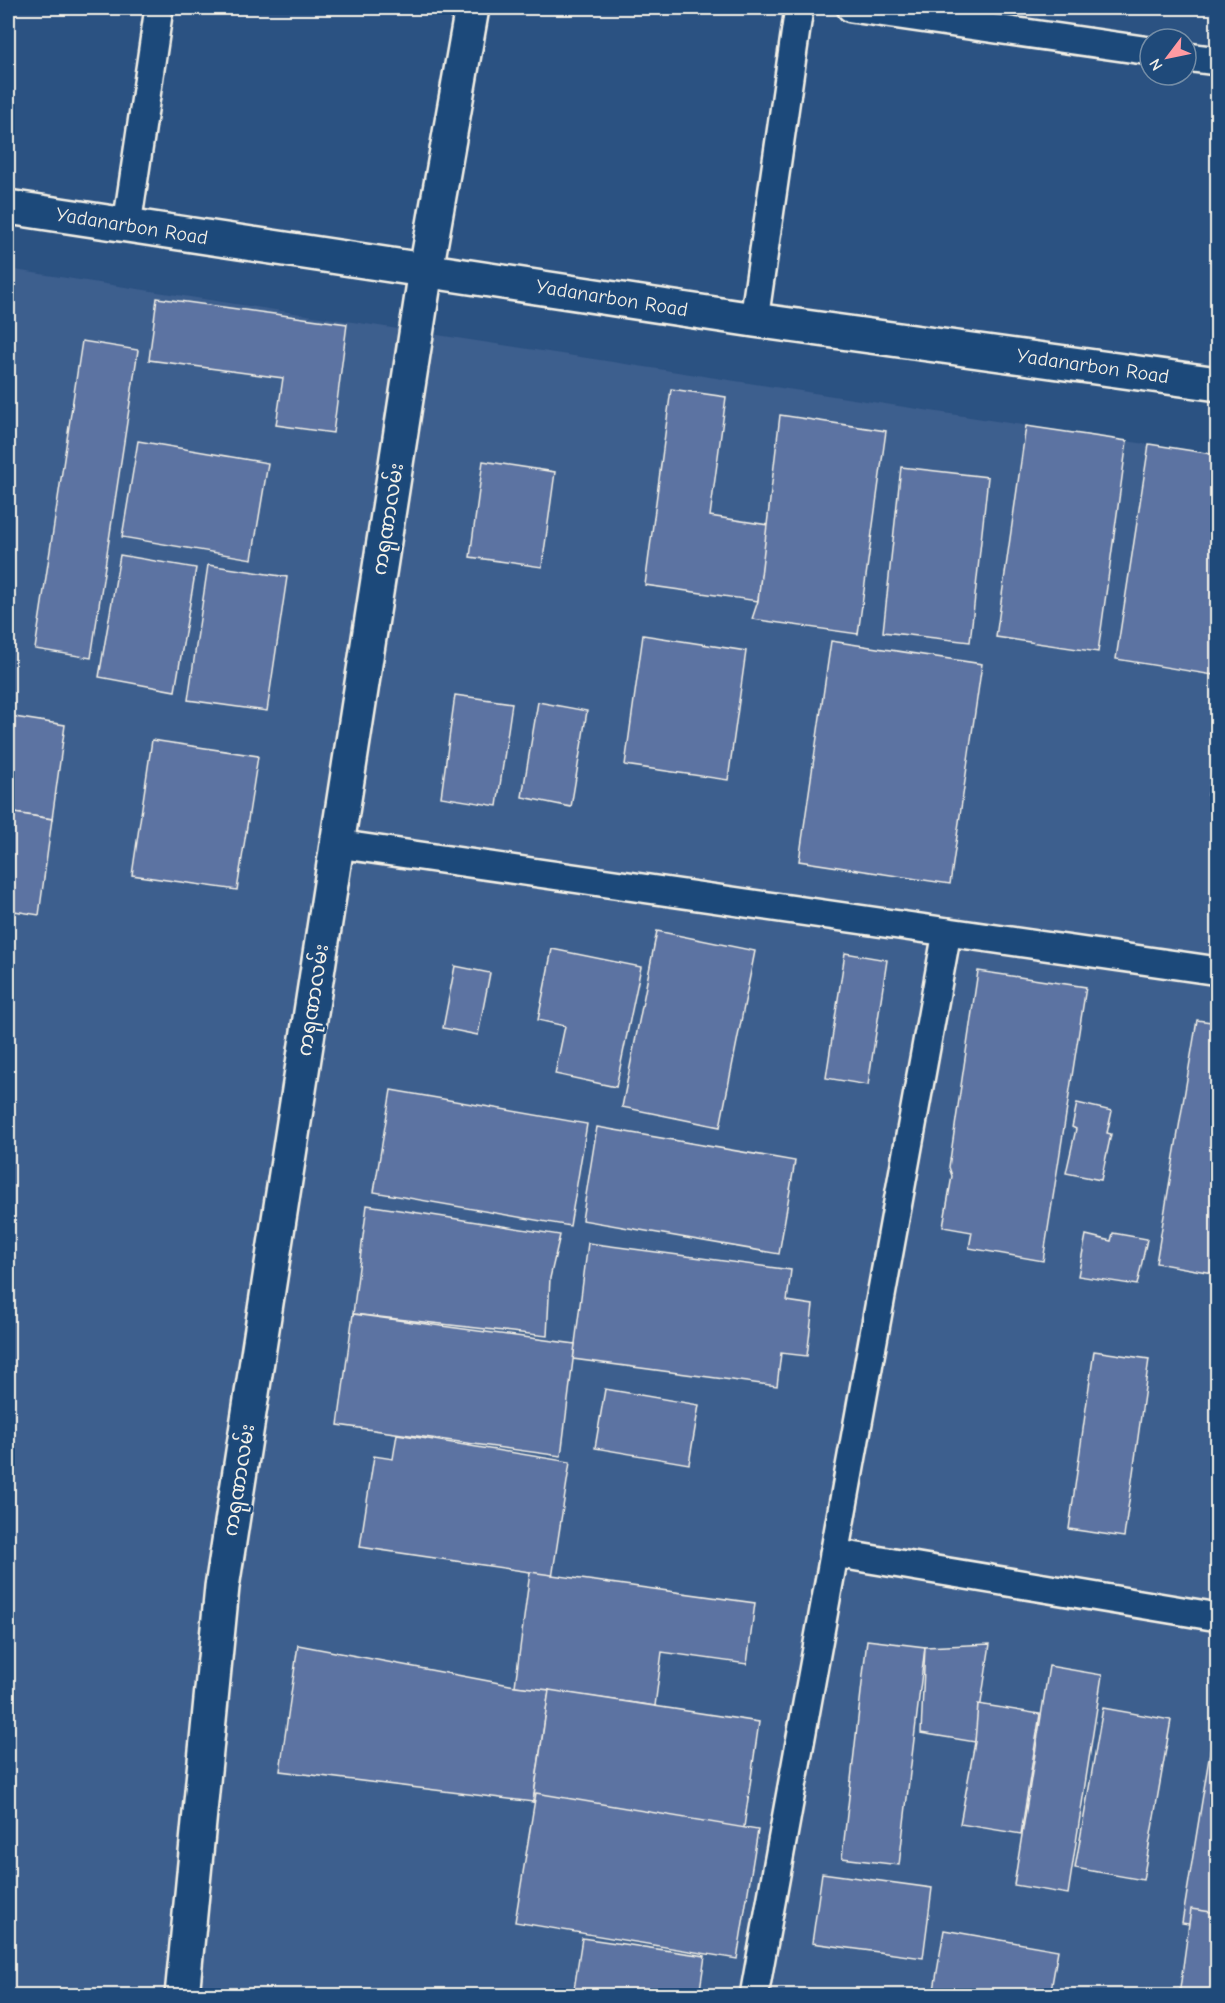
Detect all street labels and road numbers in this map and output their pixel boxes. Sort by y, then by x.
street label: Yadanarbon Road [54,203,210,249]
street label: Yadanarbon Road [534,275,690,321]
street label: Yadanarbon Road [1015,344,1171,388]
street label: ကရုဏာလမ်း [365,461,413,578]
street label: ကရုဏာလမ်း [290,942,338,1059]
street label: ကရုဏာလမ်း [216,1422,264,1539]

